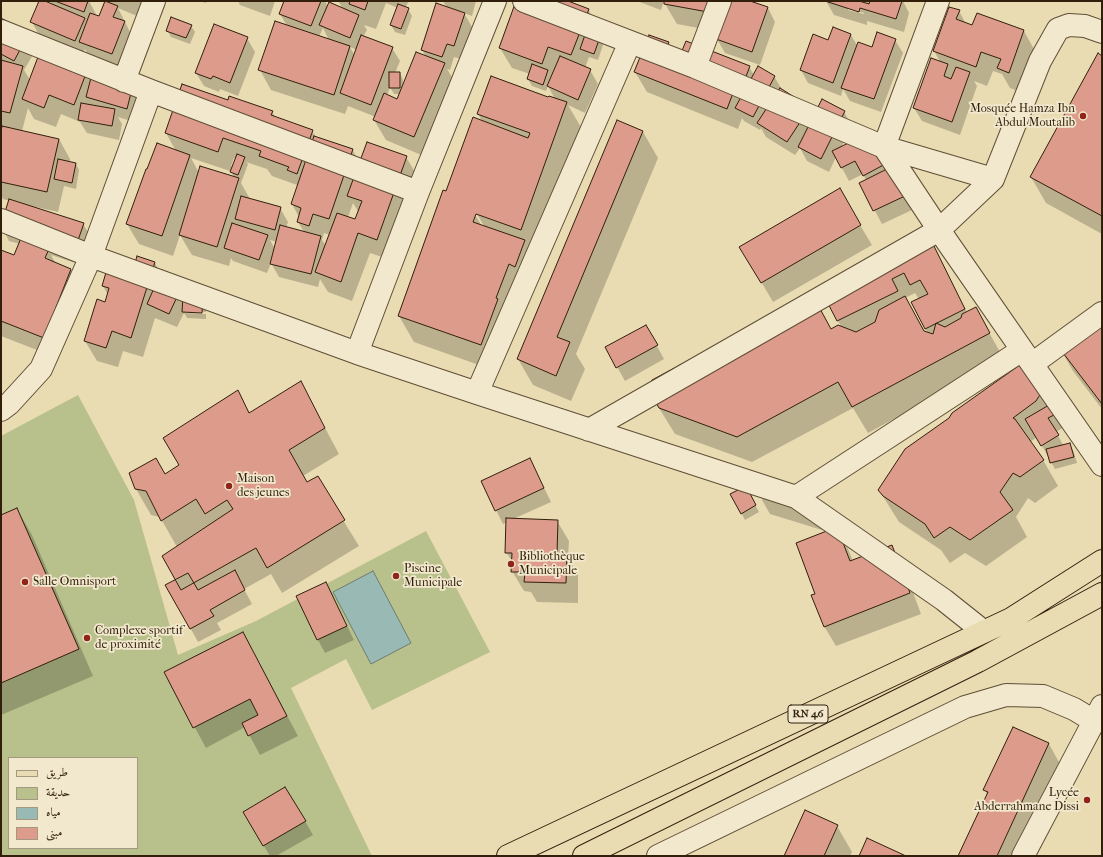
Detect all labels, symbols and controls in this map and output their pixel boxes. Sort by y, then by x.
place label: Mosquée Hamza Ibn Abdul Moutalib [970,102,1075,130]
marker: Mosquée Hamza Ibn Abdul Moutalib [1078,111,1088,121]
place label: Maison des jeunes [237,472,289,500]
marker: Maison des jeunes [224,481,234,491]
place label: Bibliothèque Municipale [519,550,585,578]
marker: Bibliothèque Municipale [506,559,516,569]
place label: Piscine Municipale [404,562,462,590]
marker: Piscine Municipale [391,571,401,581]
place label: Salle Omnisport [33,575,116,589]
marker: Salle Omnisport [20,577,30,587]
place label: Complexe sportif de proximité [95,624,183,652]
marker: Complexe sportif de proximité [82,633,92,643]
road number: RN 46 [788,705,828,723]
legend [8,757,138,849]
text: طريق [46,765,68,779]
text: حديقة [46,785,70,799]
place label: Lycée Abderrahmane Dissi [974,786,1079,814]
marker: Lycée Abderrahmane Dissi [1082,795,1092,805]
text: مياه [46,805,61,819]
text: مبنى [46,825,62,839]

